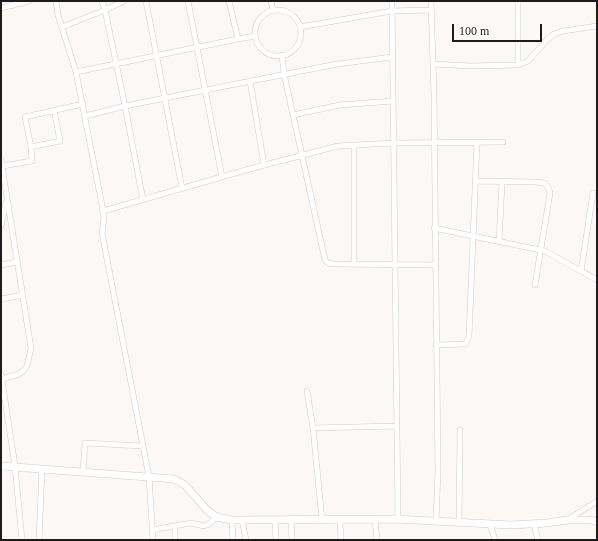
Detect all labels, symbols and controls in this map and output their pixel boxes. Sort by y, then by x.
scale bar [454,16,544,42]
text: 100 m [459,24,489,38]

